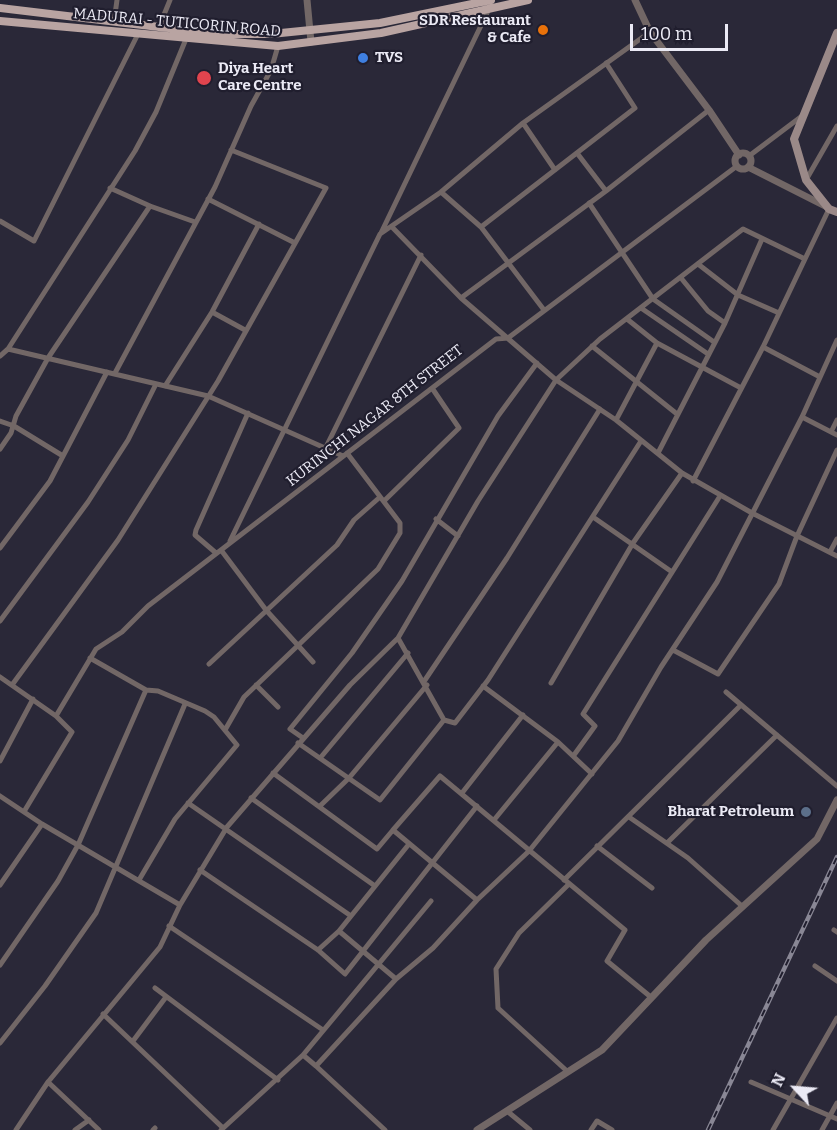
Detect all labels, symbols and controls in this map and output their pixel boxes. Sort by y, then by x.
street label: MADURAI - TUTICORIN ROAD [72,5,282,41]
place label: SDR Restaurant & Cafe [419,12,531,47]
scale bar [633,12,730,50]
marker: SDR Restaurant & Cafe [536,23,550,37]
text: 100 m [641,23,692,45]
place label: TVS [375,49,403,67]
marker: TVS [356,51,370,65]
place label: Diya Heart Care Centre [218,60,301,95]
marker: Diya Heart Care Centre [195,69,213,87]
street label: KURINCHI NAGAR 8TH STREET [283,342,467,490]
place label: Bharat Petroleum [668,803,794,821]
marker: Bharat Petroleum [799,805,813,819]
north arrow [765,1058,825,1118]
text: N [767,1070,790,1090]

